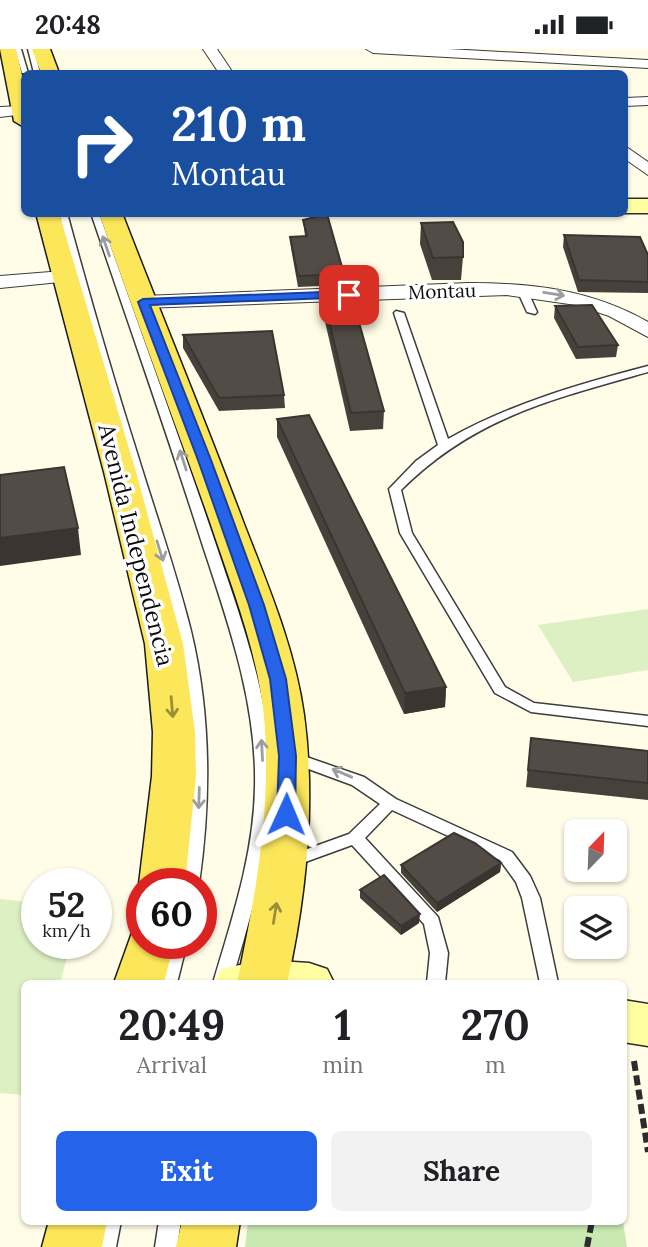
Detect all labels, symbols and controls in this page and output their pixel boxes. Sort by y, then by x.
text: 20:48 [35,8,101,41]
text: 210 m [171,92,306,154]
icon: right [56,98,147,189]
text: Montau [171,153,286,194]
one-way arrow [99,235,111,257]
pin [319,265,379,325]
icon: arrive [330,276,368,314]
street label: Montau [408,278,476,304]
one-way arrow [542,288,565,301]
street label: Avenida Independencia [92,420,181,669]
one-way arrow [175,449,188,471]
one-way arrow [155,539,168,561]
one-way arrow [166,695,179,717]
one-way arrow [256,739,269,762]
one-way arrow [331,766,353,779]
position arrow [249,777,323,851]
one-way arrow [193,786,206,809]
north arrow [564,819,626,882]
map controls [564,819,627,959]
speed limit sign: 60 [126,868,217,959]
text: 52 [48,882,85,927]
button: layers [564,896,627,959]
one-way arrow [269,902,282,925]
text: km/h [42,919,91,942]
text: 20:49 [118,998,225,1052]
text: 1 [334,998,352,1052]
text: 270 [461,998,530,1052]
text: Arrival [137,1050,207,1079]
text: min [322,1050,363,1079]
text: m [485,1050,506,1079]
button: Exit [56,1131,317,1211]
button: Share [331,1131,592,1211]

